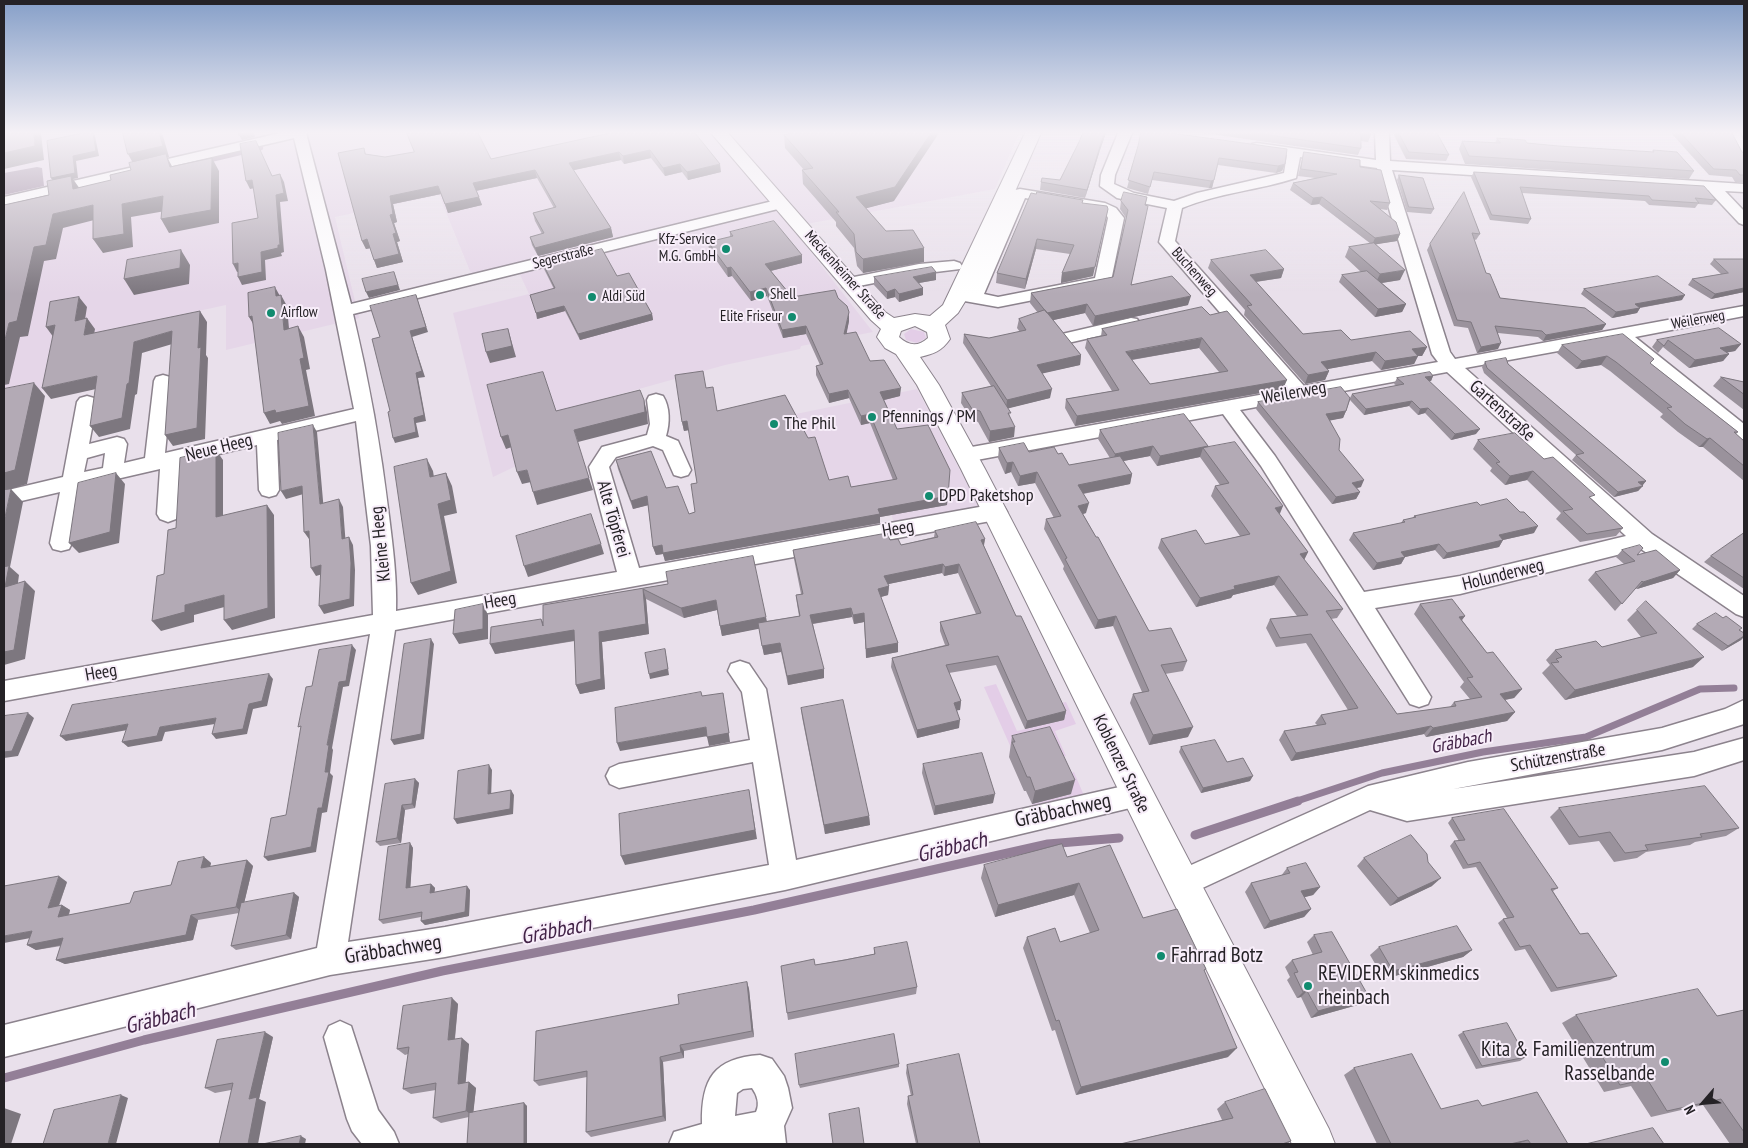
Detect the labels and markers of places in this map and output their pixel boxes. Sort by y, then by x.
place label: Kfz-Service M.G. GmbH [658,231,716,266]
marker: Kfz-Service M.G. GmbH [720,243,732,255]
place label: Shell [770,286,796,304]
place label: Aldi Süd [602,288,645,306]
marker: Shell [754,289,766,301]
marker: Aldi Süd [586,291,598,303]
place label: Airflow [281,304,318,322]
marker: Airflow [265,307,277,319]
place label: Elite Friseur [720,308,782,326]
marker: Elite Friseur [786,311,798,323]
place label: Pfennings / PM [882,406,976,428]
marker: Pfennings / PM [866,411,878,423]
place label: The Phil [784,413,835,435]
marker: The Phil [768,418,780,430]
place label: DPD Paketshop [939,485,1033,507]
marker: DPD Paketshop [923,490,935,502]
place label: Fahrrad Botz [1171,943,1263,969]
marker: Fahrrad Botz [1155,950,1167,962]
place label: REVIDERM skinmedics rheinbach [1318,961,1479,1011]
marker: REVIDERM skinmedics rheinbach [1302,980,1314,992]
place label: Kita & Familienzentrum Rasselbande [1481,1037,1655,1087]
marker: Kita & Familienzentrum Rasselbande [1659,1056,1671,1068]

